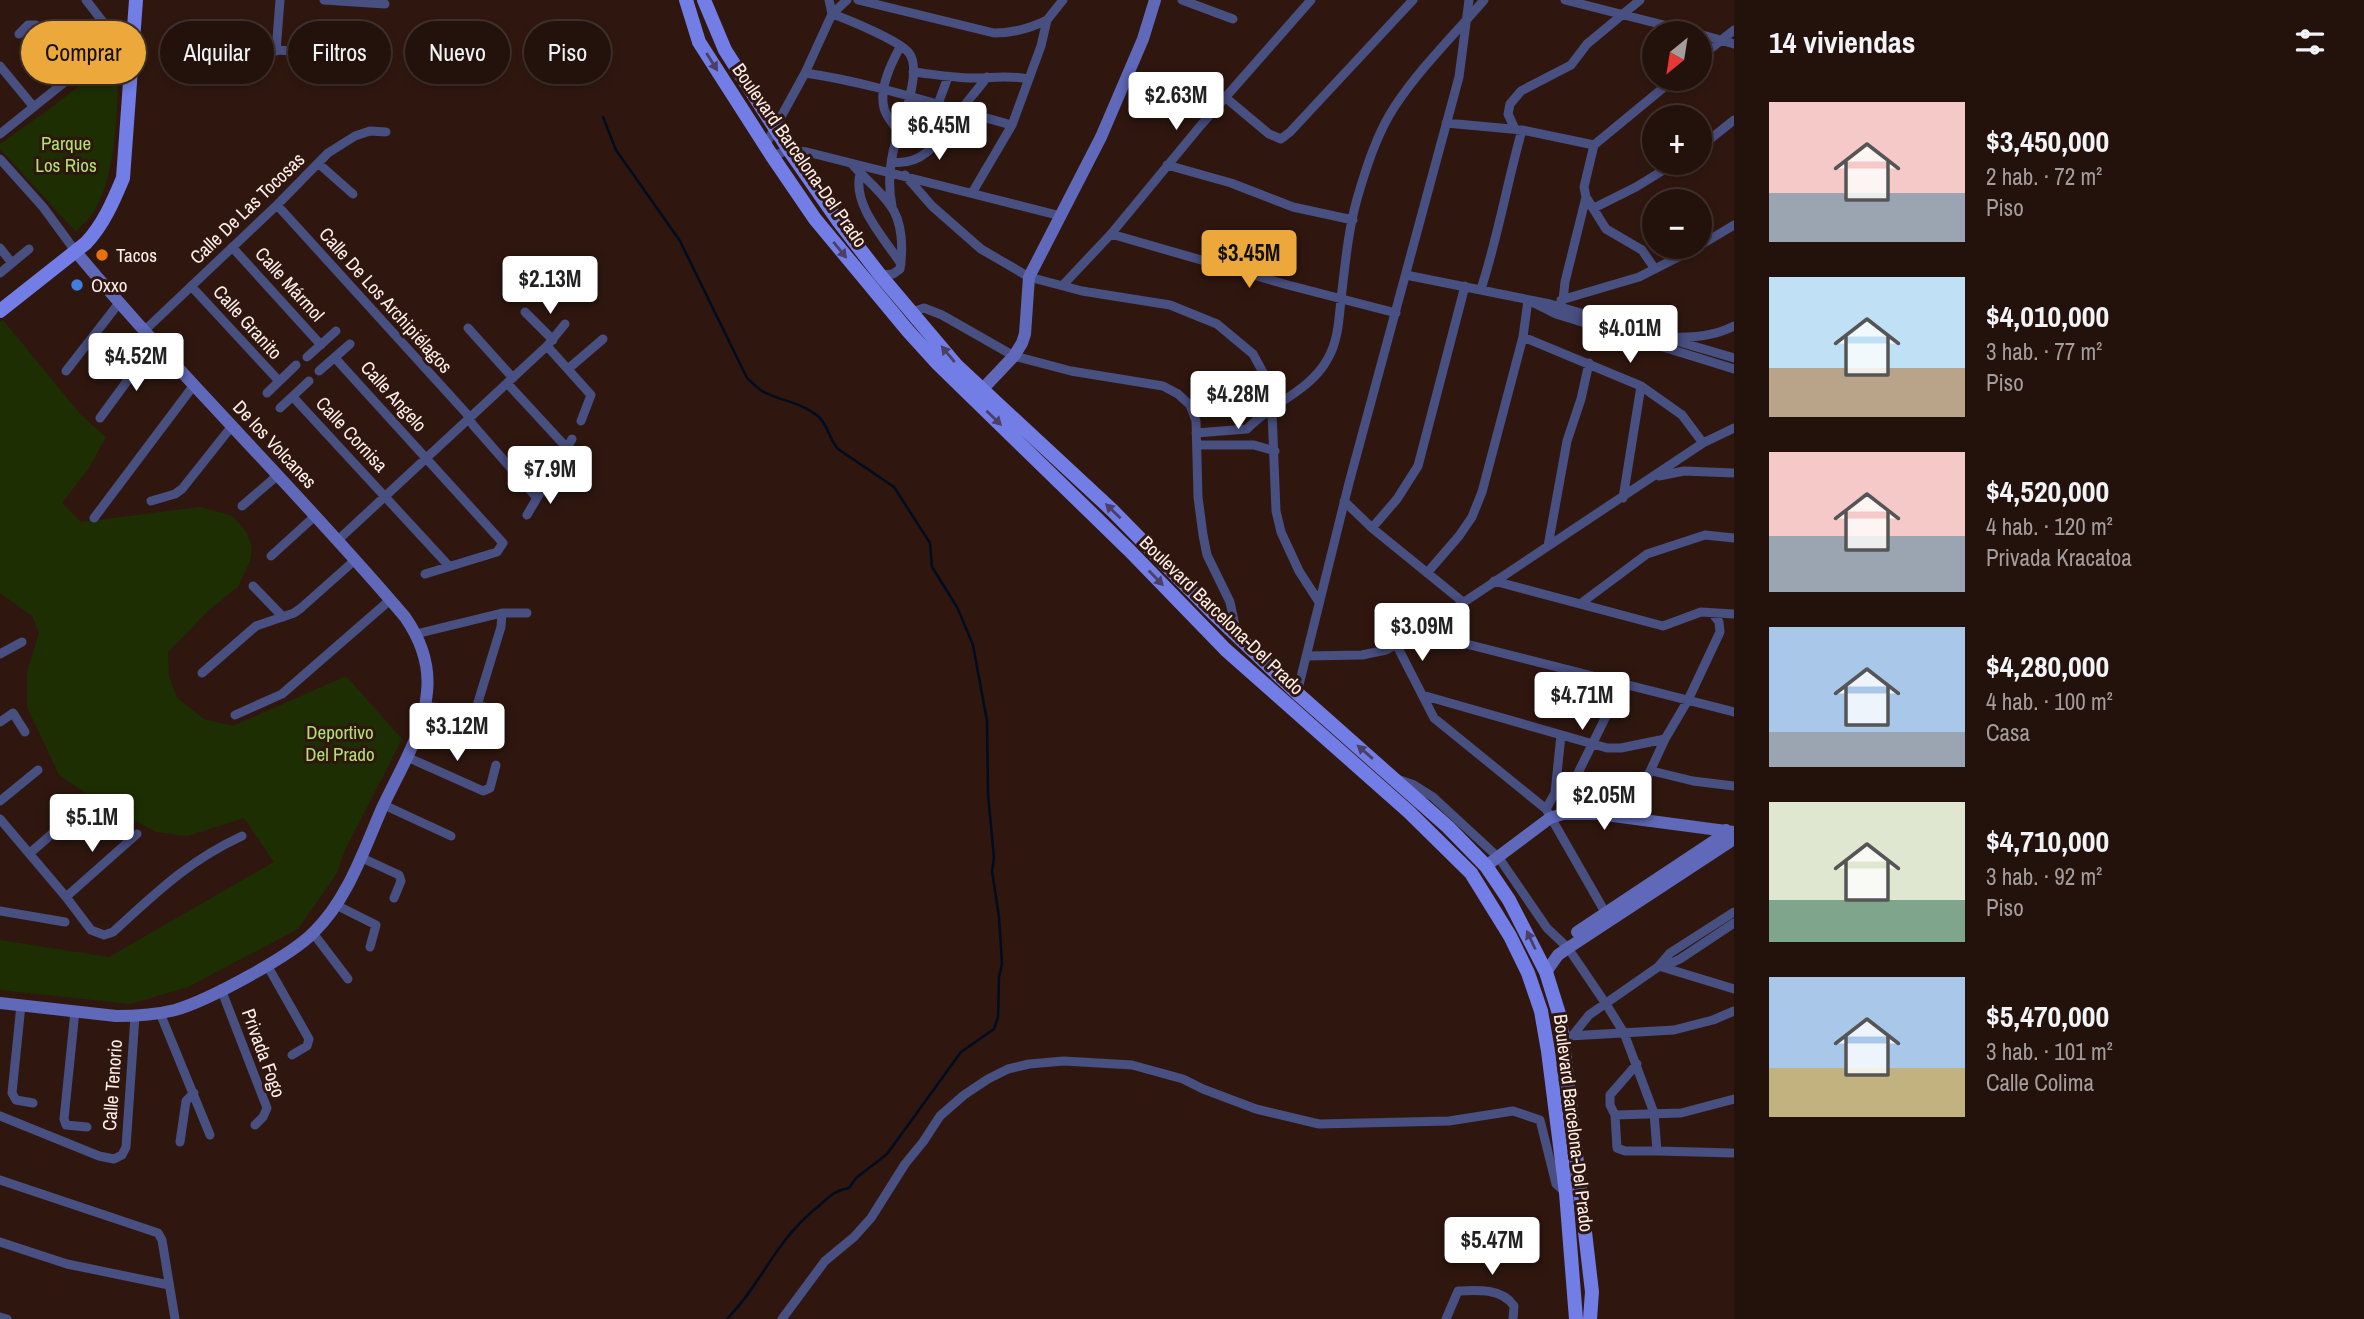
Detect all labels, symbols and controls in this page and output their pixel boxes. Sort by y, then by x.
chip: Comprar [21,21,146,84]
chip: Alquilar [160,21,274,84]
chip: Filtros [288,21,391,84]
chip: Nuevo [405,21,510,84]
chip: Piso [524,21,611,84]
north arrow [1642,21,1712,91]
map controls [1642,21,1712,259]
text: 14 viviendas [1769,22,1915,62]
icon: filters [2291,23,2329,61]
one-way arrow [706,53,719,72]
street label: Boulevard Barcelona-Del Prado [727,58,873,252]
pin: $2.63M [1119,72,1233,132]
text: $2.63M [1145,79,1207,110]
pin: $6.45M [882,102,996,162]
button: + [1642,105,1712,175]
text: $6.45M [908,109,970,140]
text: $3,450,000 [1986,121,2109,161]
park label: Parque Los Rios [35,130,97,178]
icon: home [1825,130,1909,214]
street label: Calle De Las Tocosas [184,146,310,270]
text: 2 hab. · 72 m² [1986,161,2102,192]
button: − [1642,189,1712,259]
text: Piso [1986,192,2024,223]
street label: Calle De Los Archipiélagos [313,221,459,379]
pin: $3.45M [1192,230,1306,290]
text: $3.45M [1218,237,1280,268]
street label: Calle Mármol [250,241,330,327]
one-way arrow [833,241,848,259]
place label: Tacos [116,242,157,268]
marker: Tacos [94,247,110,263]
pin: $2.13M [493,256,607,316]
text: $2.13M [519,263,581,294]
place label: Oxxo [91,272,127,298]
marker: Oxxo [69,277,85,293]
street label: Calle Granito [208,279,288,365]
text: $4,010,000 [1986,296,2109,336]
icon: home [1825,305,1909,389]
pin: $4.01M [1573,306,1687,365]
text: $4.01M [1599,312,1661,343]
pin: $4.52M [79,334,193,393]
text: 3 hab. · 77 m² [1986,336,2102,367]
text: $4.52M [105,340,167,371]
one-way arrow [941,346,956,363]
street label: Calle Angelo [355,355,433,437]
text: Piso [1986,367,2024,398]
pin: $4.28M [1181,372,1295,431]
text: $4.28M [1207,378,1269,409]
street label: Calle Cornisa [310,391,394,478]
street label: De los Volcanes [227,394,323,494]
one-way arrow [985,410,1002,427]
pin: $7.9M [501,447,599,506]
text: $7.9M [524,453,576,484]
text: $4,520,000 [1986,471,2109,511]
icon: home [1825,480,1909,564]
one-way arrow [1105,503,1122,519]
text: 4 hab. · 120 m² [1986,511,2113,542]
street label: Boulevard Barcelona-Del Prado [1134,530,1310,700]
text: Privada Kracatoa [1986,542,2132,573]
one-way arrow [1147,569,1163,586]
pin: $3.09M [1365,604,1479,663]
text: $3.09M [1391,610,1453,641]
text: $4,280,000 [1986,646,2109,686]
icon: home [1825,655,1909,739]
pin: $4.71M [1525,672,1639,732]
text: $4.71M [1551,679,1613,710]
text: 4 hab. · 100 m² [1986,686,2113,717]
pin: $3.12M [400,704,514,763]
text: $3.12M [426,710,488,741]
text: Casa [1986,717,2030,748]
park label: Deportivo Del Prado [305,719,375,767]
one-way arrow [1357,745,1374,761]
pin: $2.05M [1547,772,1661,832]
text: $2.05M [1573,779,1635,810]
pin: $5.1M [43,794,141,854]
text: $5.1M [66,801,118,832]
text: $4,710,000 [1986,821,2109,861]
icon: home [1825,830,1909,914]
text: 3 hab. · 92 m² [1986,861,2102,892]
text: Piso [1986,892,2024,923]
one-way arrow [1525,930,1537,950]
text: $5,470,000 [1986,996,2109,1036]
street label: Privada Fogo [236,1005,292,1101]
icon: home [1825,1005,1909,1089]
street label: Boulevard Barcelona-Del Prado [1548,1013,1600,1233]
text: 3 hab. · 101 m² [1986,1036,2113,1067]
street label: Calle Tenorio [96,1038,128,1132]
text: Calle Colima [1986,1067,2094,1098]
pin: $5.47M [1435,1218,1549,1277]
text: $5.47M [1461,1224,1523,1255]

